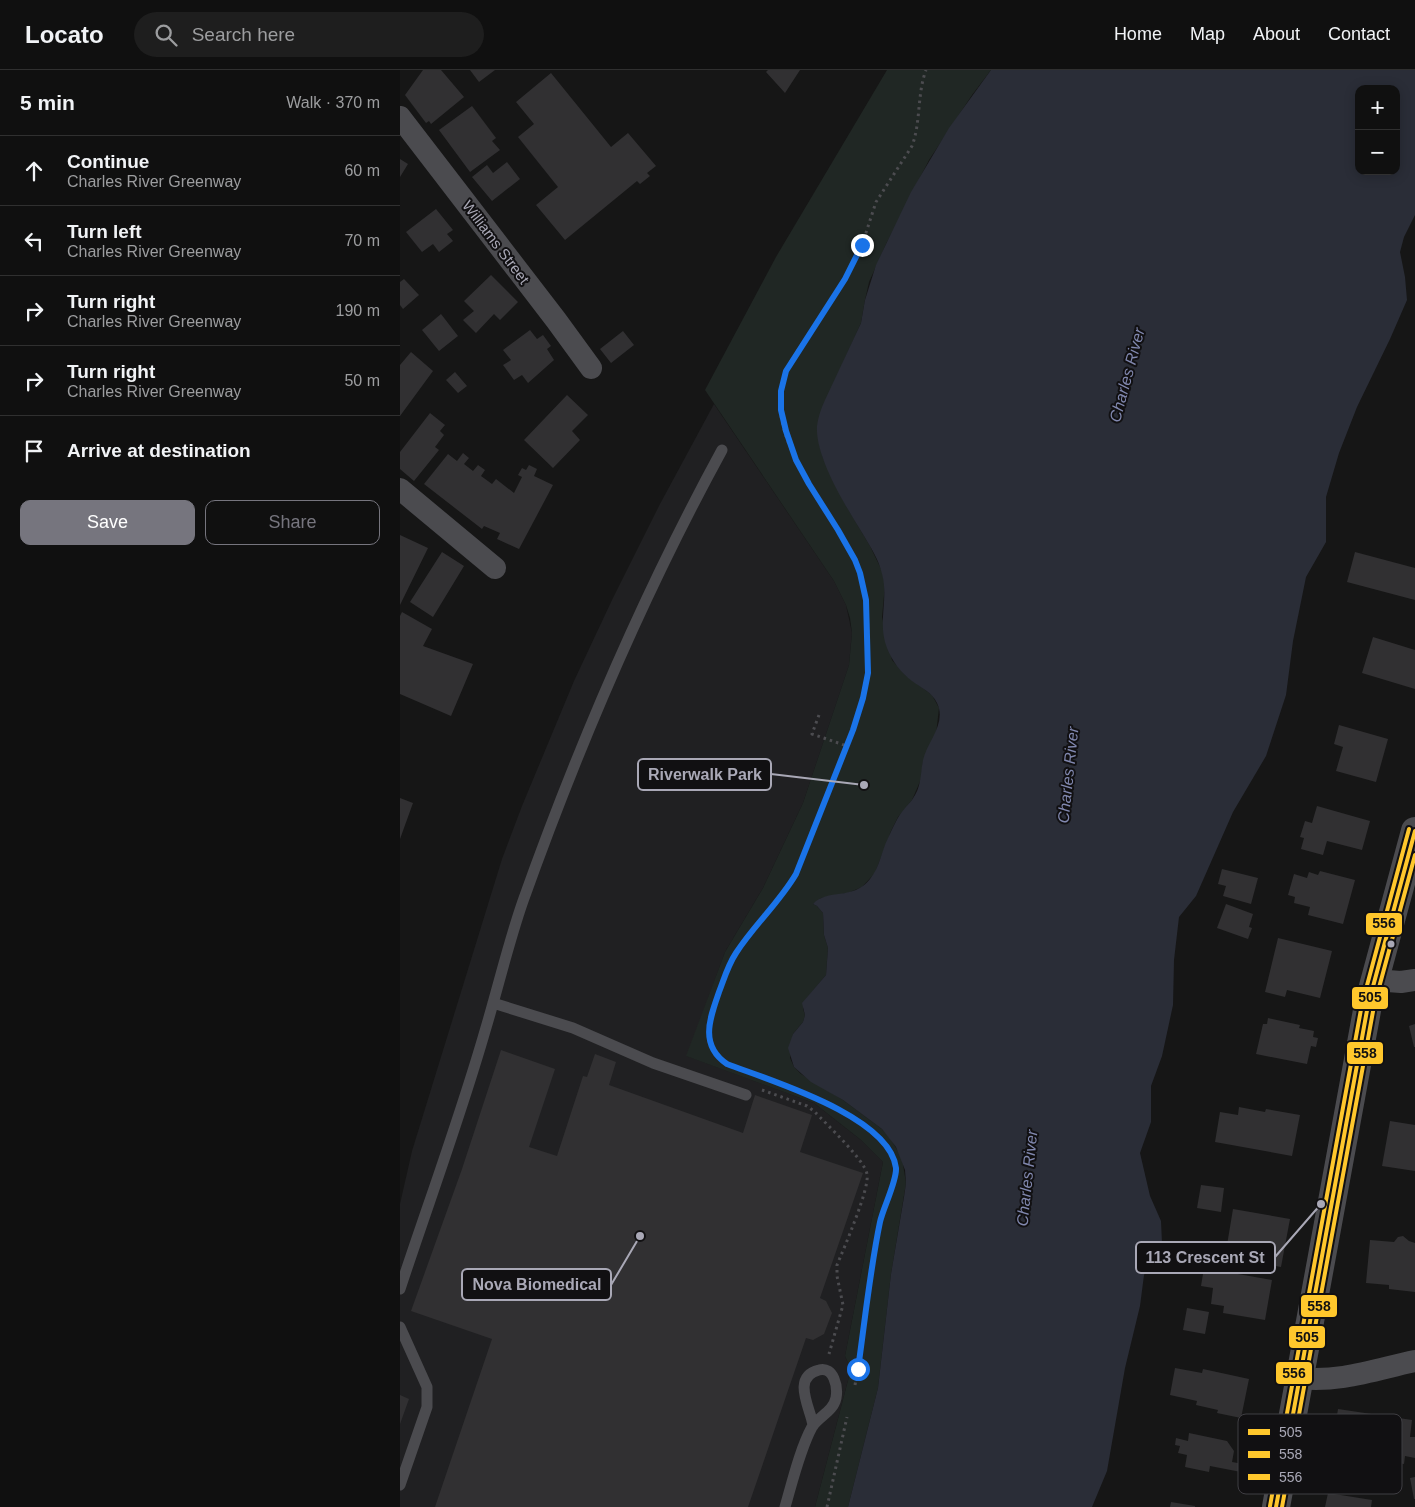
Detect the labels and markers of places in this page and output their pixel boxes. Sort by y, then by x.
callout: Riverwalk Park [638,759,771,790]
unlabelled marker [1386,939,1396,949]
callout: 113 Crescent St [1136,1242,1275,1273]
callout: Nova Biomedical [462,1269,611,1300]

